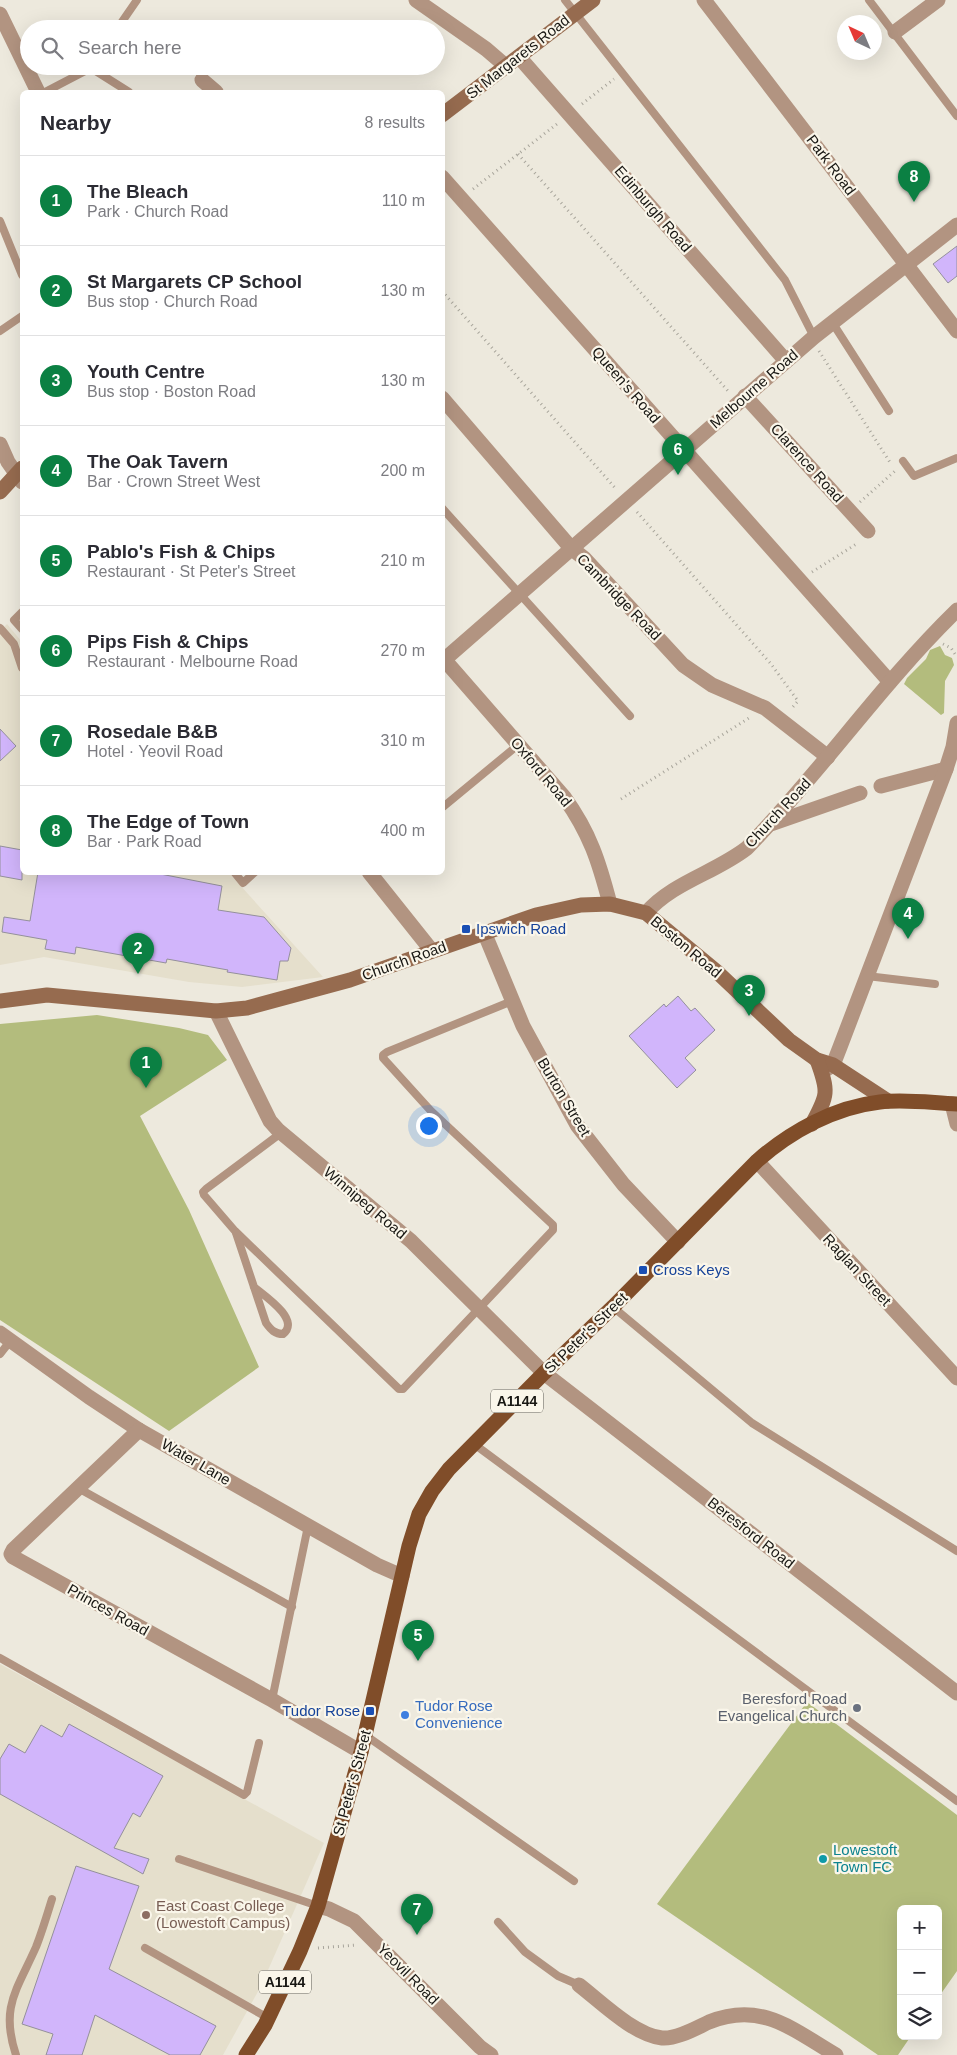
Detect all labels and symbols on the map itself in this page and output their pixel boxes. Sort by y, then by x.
street label: St Margarets Road [463,11,573,102]
north arrow [837,15,882,60]
street label: Park Road [803,131,860,198]
pin: 8 [898,161,930,202]
street label: Edinburgh Road [611,162,695,255]
street label: Queen's Road [589,343,664,426]
street label: Melbourne Road [706,346,801,431]
street label: Clarence Road [768,420,847,506]
pin: 6 [662,434,694,475]
street label: Cambridge Road [574,550,665,643]
street label: Oxford Road [508,734,575,810]
street label: Church Road [741,775,814,851]
pin: 4 [892,898,924,939]
street label: Boston Road [648,912,725,981]
place label: Ipswich Road [476,920,566,937]
marker: Ipswich Road [460,923,472,935]
pin: 2 [122,933,154,974]
street label: Church Road [359,937,448,984]
pin: 3 [733,975,765,1016]
pin: 1 [130,1047,162,1088]
street label: Burton Street [534,1054,595,1140]
your location [416,1113,442,1139]
street label: Winnipeg Road [321,1163,410,1242]
street label: Raglan Street [820,1230,895,1310]
place label: Cross Keys [653,1261,730,1278]
marker: Cross Keys [637,1264,649,1276]
street label: St Peter's Street [541,1288,631,1377]
road number: A1144 [491,1390,543,1412]
street label: Water Lane [159,1435,234,1488]
street label: Beresford Road [705,1494,798,1572]
street label: Princes Road [65,1580,152,1639]
pin: 5 [402,1620,434,1661]
place label: Beresford Road Evangelical Church [718,1690,847,1724]
place label: Tudor Rose Convenience [415,1697,503,1731]
place label: Tudor Rose [282,1702,360,1719]
marker: Beresford Road Evangelical Church [851,1702,863,1714]
marker: Tudor Rose [364,1705,376,1717]
marker: Tudor Rose Convenience [399,1709,411,1721]
street label: St Peter's Street [329,1727,374,1838]
place label: Lowestoft Town FC [833,1841,898,1875]
marker: Lowestoft Town FC [817,1853,829,1865]
pin: 7 [401,1894,433,1935]
place label: East Coast College (Lowestoft Campus) [156,1897,290,1931]
marker: East Coast College (Lowestoft Campus) [140,1909,152,1921]
street label: Yeovil Road [374,1940,442,2008]
road number: A1144 [259,1970,311,1994]

